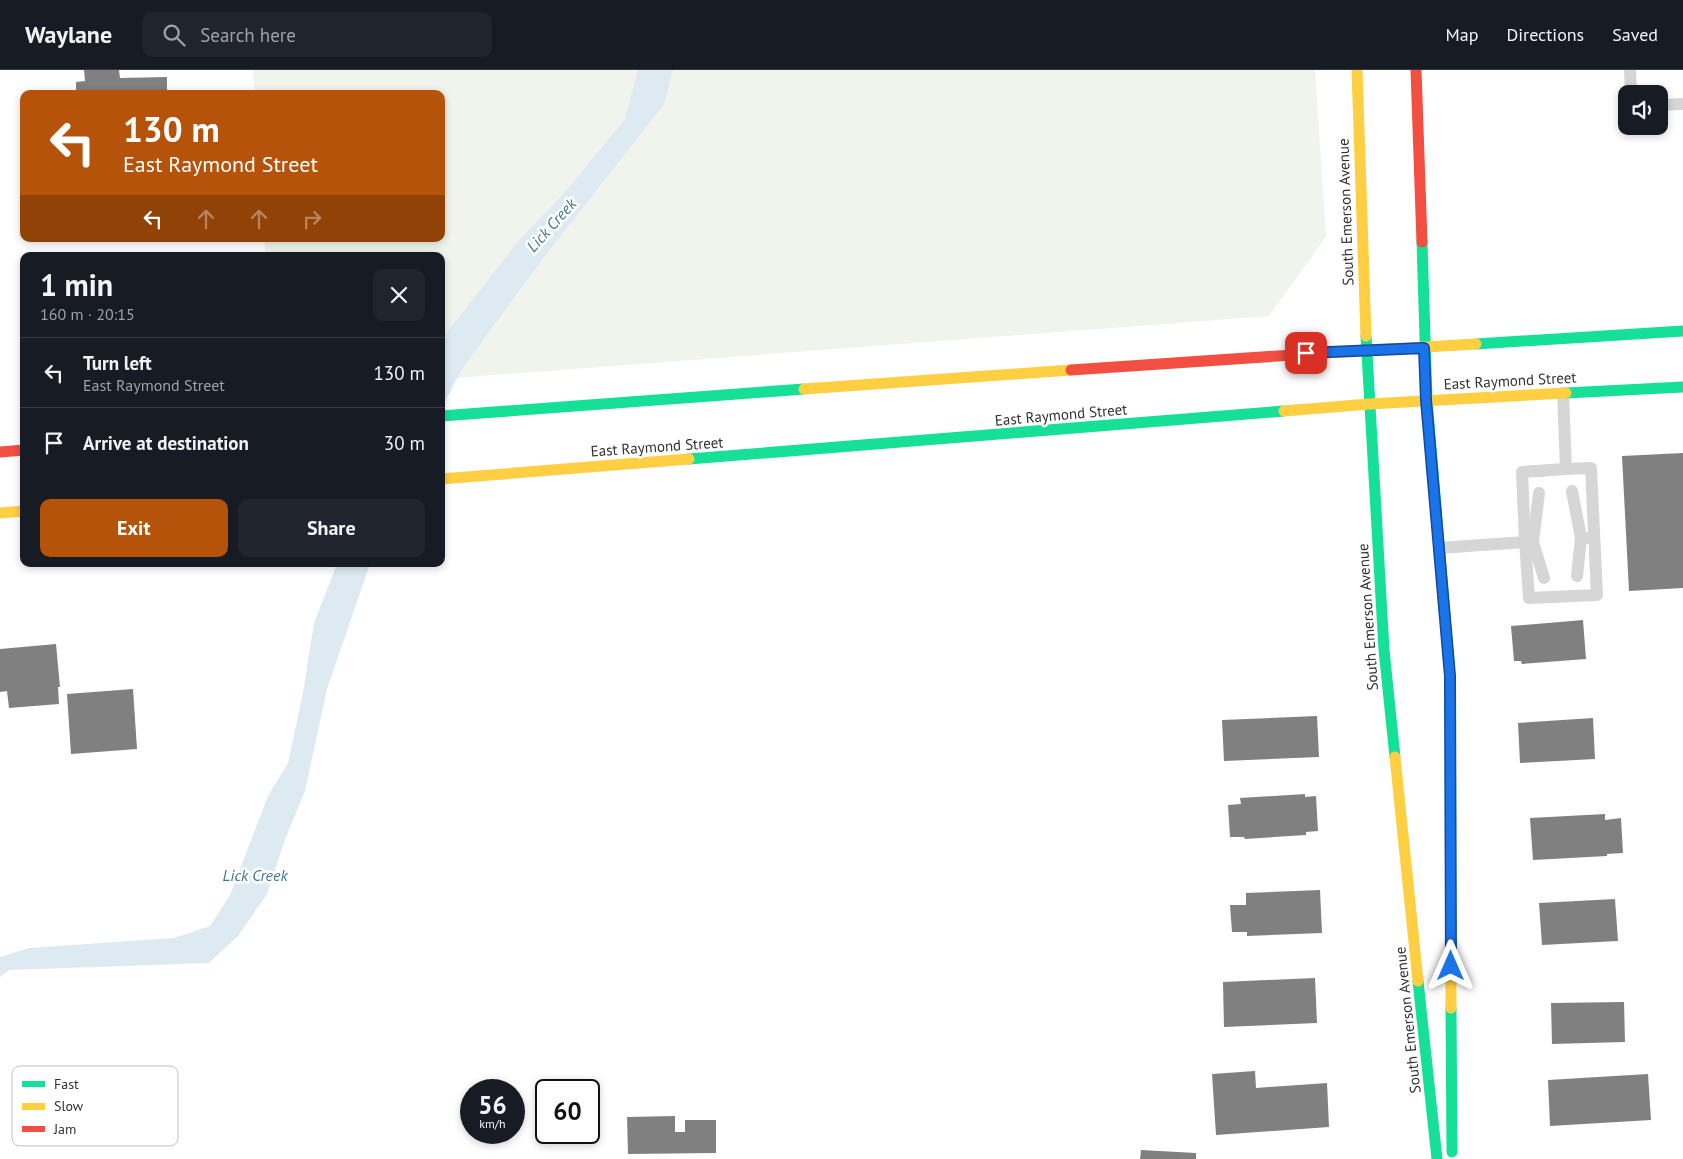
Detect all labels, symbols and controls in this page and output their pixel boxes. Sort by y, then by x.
search box [142,12,492,57]
text: Waylane [25,19,112,50]
icon: search [160,21,188,49]
text: Search here [200,23,296,47]
text: Map [1446,23,1478,46]
text: Directions [1506,23,1584,46]
text: Saved [1612,23,1658,46]
map controls [1618,85,1668,135]
button: sound [1618,85,1668,135]
text: 130 m [123,106,220,152]
icon: left [40,110,105,175]
street label: South Emerson Avenue [1333,138,1358,286]
text: East Raymond Street [123,150,318,178]
water label: Lick Creek [522,193,581,256]
icon: left [139,205,167,233]
icon: ahead [192,205,220,233]
icon: ahead [245,205,273,233]
icon: right [298,205,326,233]
text: 1 min [40,265,113,304]
button: close [373,269,425,321]
text: 160 m · 20:15 [40,304,135,324]
pin [1285,332,1327,374]
icon: arrive [1292,339,1320,367]
text: Turn left [83,351,152,375]
icon: left [40,359,68,387]
text: 130 m [373,361,425,385]
street label: East Raymond Street [1443,368,1577,393]
text: East Raymond Street [83,375,225,395]
street label: East Raymond Street [994,399,1128,430]
icon: arrive [40,429,68,457]
text: Arrive at destination [83,431,249,455]
text: 30 m [384,431,425,455]
street label: East Raymond Street [590,432,724,461]
button: Exit [40,499,228,557]
button: Share [238,499,425,557]
street label: South Emerson Avenue [1353,543,1382,691]
water label: Lick Creek [222,865,288,885]
position arrow [1424,939,1476,991]
street label: South Emerson Avenue [1390,946,1425,1094]
legend [12,1066,178,1146]
text: Fast [54,1075,79,1093]
speed limit sign: 60 [535,1079,600,1144]
text: 56 [478,1089,507,1121]
text: Slow [54,1097,84,1115]
text: km/h [479,1116,506,1131]
text: Jam [53,1120,76,1138]

